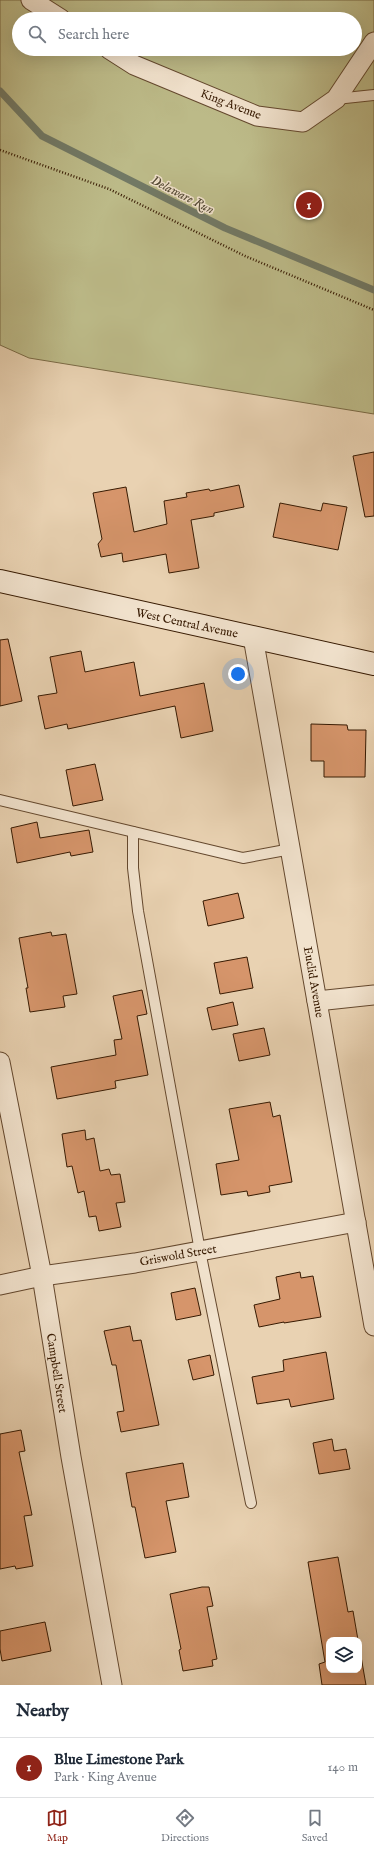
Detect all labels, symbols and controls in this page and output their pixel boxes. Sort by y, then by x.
search box [12,12,362,56]
icon: search [26,23,48,45]
text: Search here [58,25,129,44]
street label: King Avenue [198,86,264,123]
water label: Delaware Run [148,172,217,219]
pin: 1 [296,190,322,220]
street label: West Central Avenue [134,605,240,642]
your location [228,664,248,684]
street label: Euclid Avenue [300,945,327,1019]
street label: Griswold Street [139,1241,218,1270]
street label: Campbell Street [42,1332,70,1414]
map controls [326,1637,362,1673]
button: layers [326,1637,362,1673]
text: Nearby [16,1701,69,1722]
text: Blue Limestone Park [54,1750,184,1769]
text: 1 [27,1759,31,1776]
text: 140 m [328,1759,358,1776]
text: Park · King Avenue [54,1769,157,1786]
tab: Map [46,1807,68,1845]
tab: Directions [161,1807,209,1845]
tab: Saved [302,1807,328,1845]

